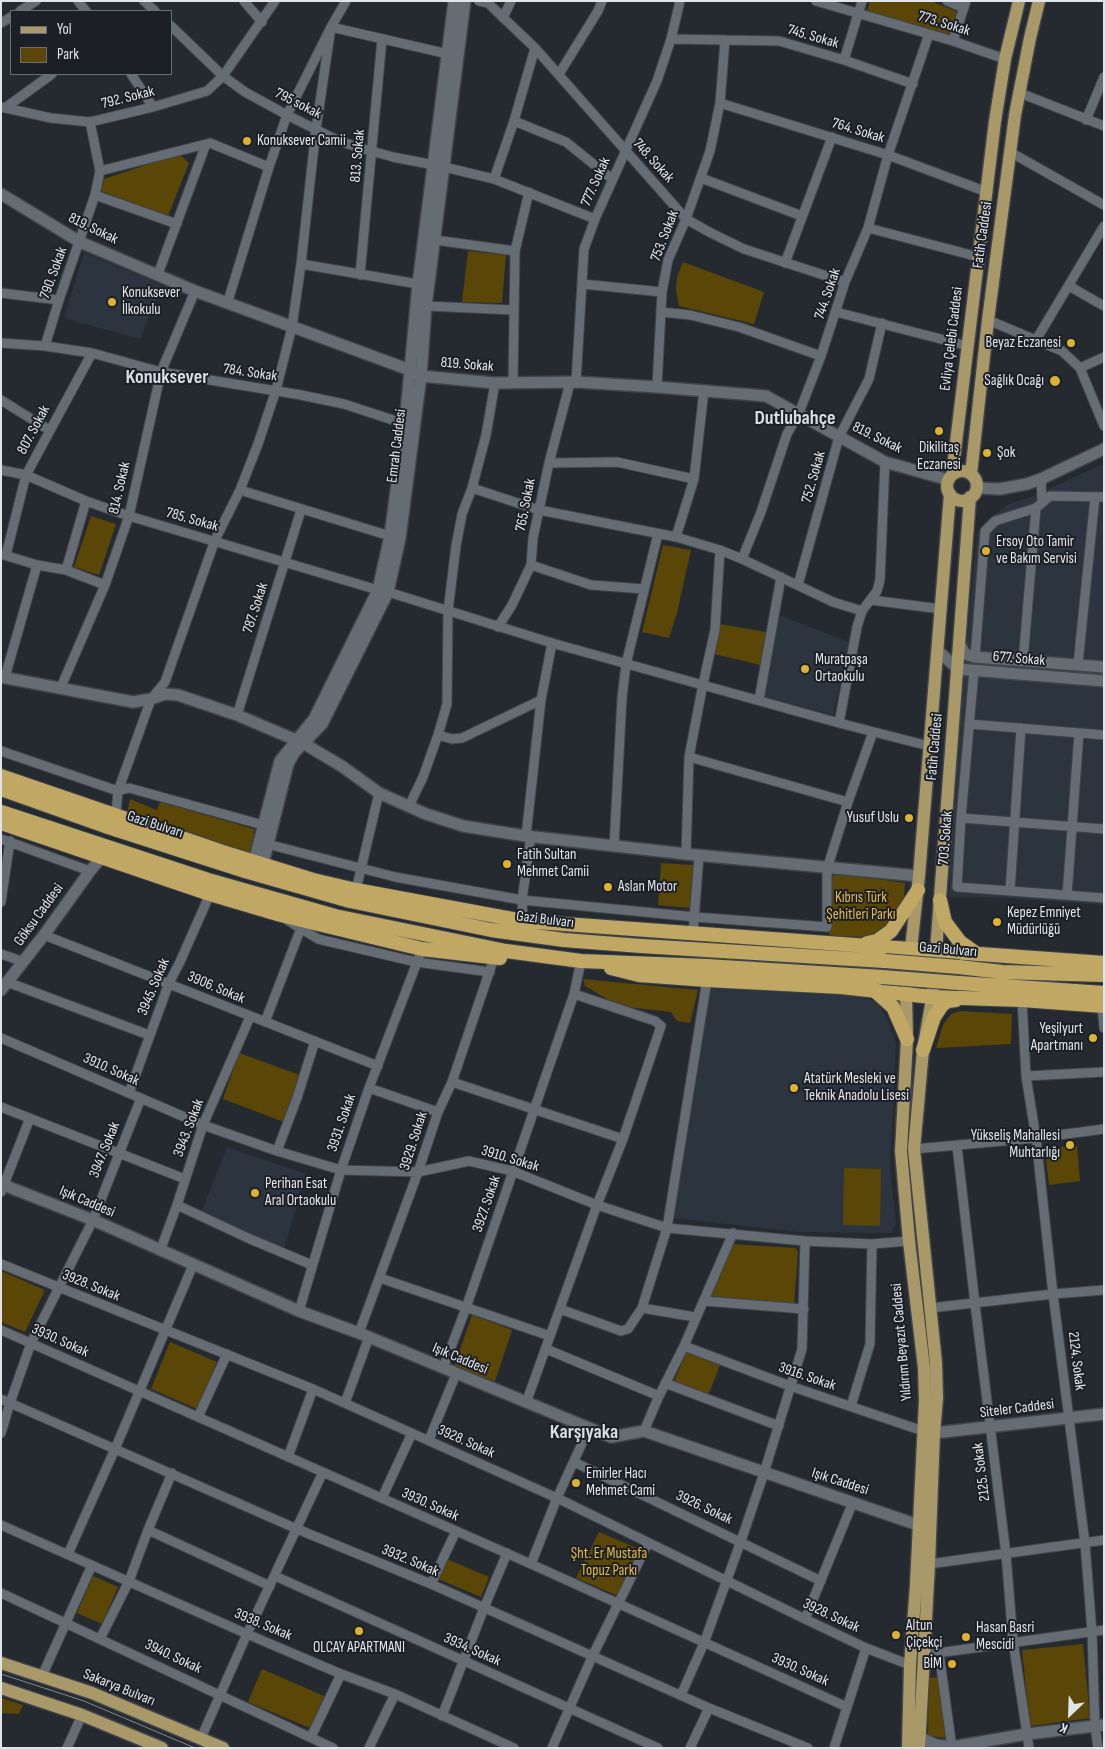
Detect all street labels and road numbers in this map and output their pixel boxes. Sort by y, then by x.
street label: 773. Sokak [916,8,972,40]
street label: 745. Sokak [785,21,841,53]
street label: 792. Sokak [100,83,156,113]
street label: 795 sokak [272,85,324,123]
street label: 764. Sokak [829,114,887,148]
street label: 813. Sokak [347,129,369,183]
street label: 748. Sokak [629,135,677,187]
street label: 777. Sokak [577,155,615,209]
street label: Fatih Caddesi [969,201,997,269]
street label: 753. Sokak [647,208,683,264]
street label: 819. Sokak [65,209,121,249]
street label: 790. Sokak [36,245,72,301]
street label: 744. Sokak [811,266,845,322]
street label: Evliya Çelebi Caddesi [937,286,967,392]
street label: 819. Sokak [440,354,494,376]
street label: 784. Sokak [222,360,278,386]
street label: 807. Sokak [14,402,54,458]
street label: Emrah Caddesi [384,408,410,484]
street label: 819. Sokak [849,418,905,458]
street label: 752. Sokak [798,449,830,505]
street label: 814. Sokak [105,460,135,516]
street label: 765. Sokak [512,477,540,533]
street label: 785. Sokak [164,504,220,536]
street label: 787. Sokak [239,580,273,636]
street label: 677. Sokak [992,648,1046,670]
street label: Fatih Caddesi [923,713,947,781]
street label: Gazi Bulvarı [125,807,185,843]
street label: 703. Sokak [935,810,957,866]
street label: Göksu Caddesi [10,880,68,950]
street label: Gazi Bulvarı [515,908,575,932]
street label: Gazi Bulvarı [918,939,978,961]
street label: 3945. Sokak [134,956,174,1018]
street label: 3906. Sokak [184,968,248,1008]
street label: 3910. Sokak [80,1050,142,1090]
street label: 3931. Sokak [324,1092,360,1154]
street label: 3943. Sokak [170,1096,208,1160]
street label: 3929. Sokak [396,1109,432,1173]
street label: 3947. Sokak [86,1119,124,1181]
street label: 3910. Sokak [479,1142,541,1176]
street label: 3927. Sokak [469,1173,505,1235]
street label: Işık Caddesi [56,1182,118,1222]
street label: 3928. Sokak [59,1266,123,1306]
street label: Yıldırım Beyazıt Caddesi [888,1282,916,1402]
street label: 3930. Sokak [29,1320,91,1362]
street label: 2124. Sokak [1063,1331,1089,1391]
street label: Işık Caddesi [429,1339,491,1379]
street label: 3916. Sokak [776,1359,838,1395]
street label: Siteler Caddesi [979,1396,1055,1422]
street label: 3928. Sokak [435,1421,497,1463]
street label: 2125. Sokak [969,1442,995,1502]
street label: Işık Caddesi [809,1464,871,1500]
street label: 3930. Sokak [399,1484,461,1526]
street label: 3926. Sokak [673,1487,735,1529]
street label: 3932. Sokak [379,1541,441,1581]
street label: 3928. Sokak [800,1595,862,1637]
street label: 3938. Sokak [231,1605,295,1645]
street label: 3934. Sokak [441,1629,503,1671]
street label: 3940. Sokak [142,1636,204,1678]
street label: 3930. Sokak [769,1649,831,1691]
street label: Sakarya Bulvarı [80,1665,158,1711]

